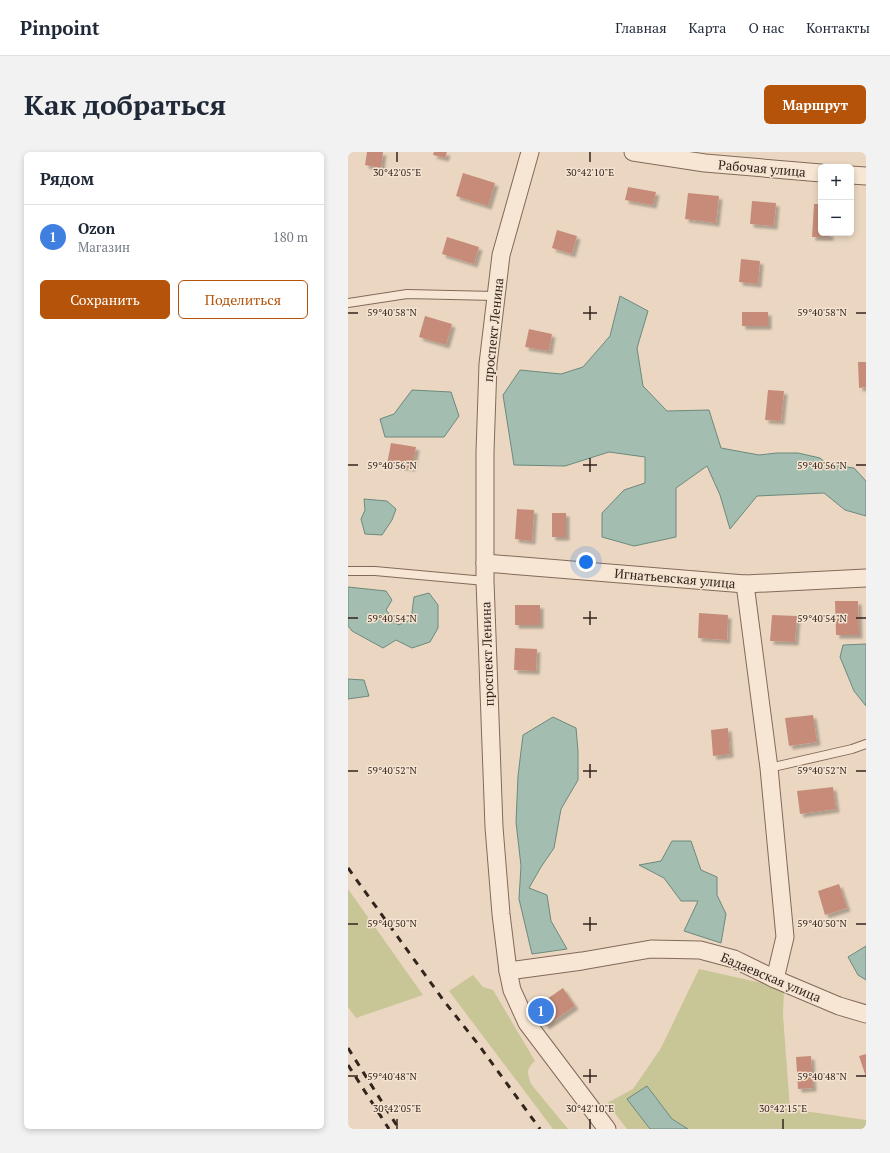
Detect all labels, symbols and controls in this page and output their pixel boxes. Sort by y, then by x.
text: Pinpoint [20,15,100,40]
text: Главная [615,18,667,37]
text: Карта [689,18,726,37]
text: О нас [748,18,784,37]
text: Контакты [806,18,870,37]
button: Маршрут [764,85,866,124]
text: Как добраться [24,86,226,123]
street label: Рабочая улица [717,155,807,181]
map controls [818,164,854,236]
button: + [818,164,854,200]
text: 30°42'05"E [373,166,421,179]
text: 30°42'10"E [566,166,614,179]
text: Рядом [40,167,94,190]
button: − [818,200,854,236]
text: Ozon [78,218,115,238]
text: 1 [49,228,57,246]
text: 180 m [273,228,308,246]
text: Магазин [78,238,130,256]
street label: проспект Ленина [479,277,507,383]
button: Сохранить [40,280,170,319]
button: Поделиться [178,280,308,319]
text: 59°40'58"N [367,306,417,319]
text: 59°40'58"N [797,306,847,319]
text: 59°40'56"N [367,459,417,472]
text: 59°40'56"N [797,459,847,472]
your location [576,552,596,572]
street label: Игнатьевская улица [614,564,737,592]
street label: проспект Ленина [476,601,498,707]
text: 59°40'54"N [367,612,417,625]
text: 59°40'54"N [797,612,847,625]
text: 59°40'52"N [367,764,417,777]
text: 59°40'52"N [797,764,847,777]
text: 59°40'50"N [367,917,417,930]
text: 59°40'50"N [797,917,847,930]
street label: Бадаевская улица [718,948,824,1006]
pin: 1 [528,996,554,1026]
text: 59°40'48"N [367,1070,417,1083]
text: 59°40'48"N [797,1070,847,1083]
text: 30°42'05"E [373,1102,421,1115]
text: 30°42'10"E [566,1102,614,1115]
text: 30°42'15"E [759,1102,807,1115]

